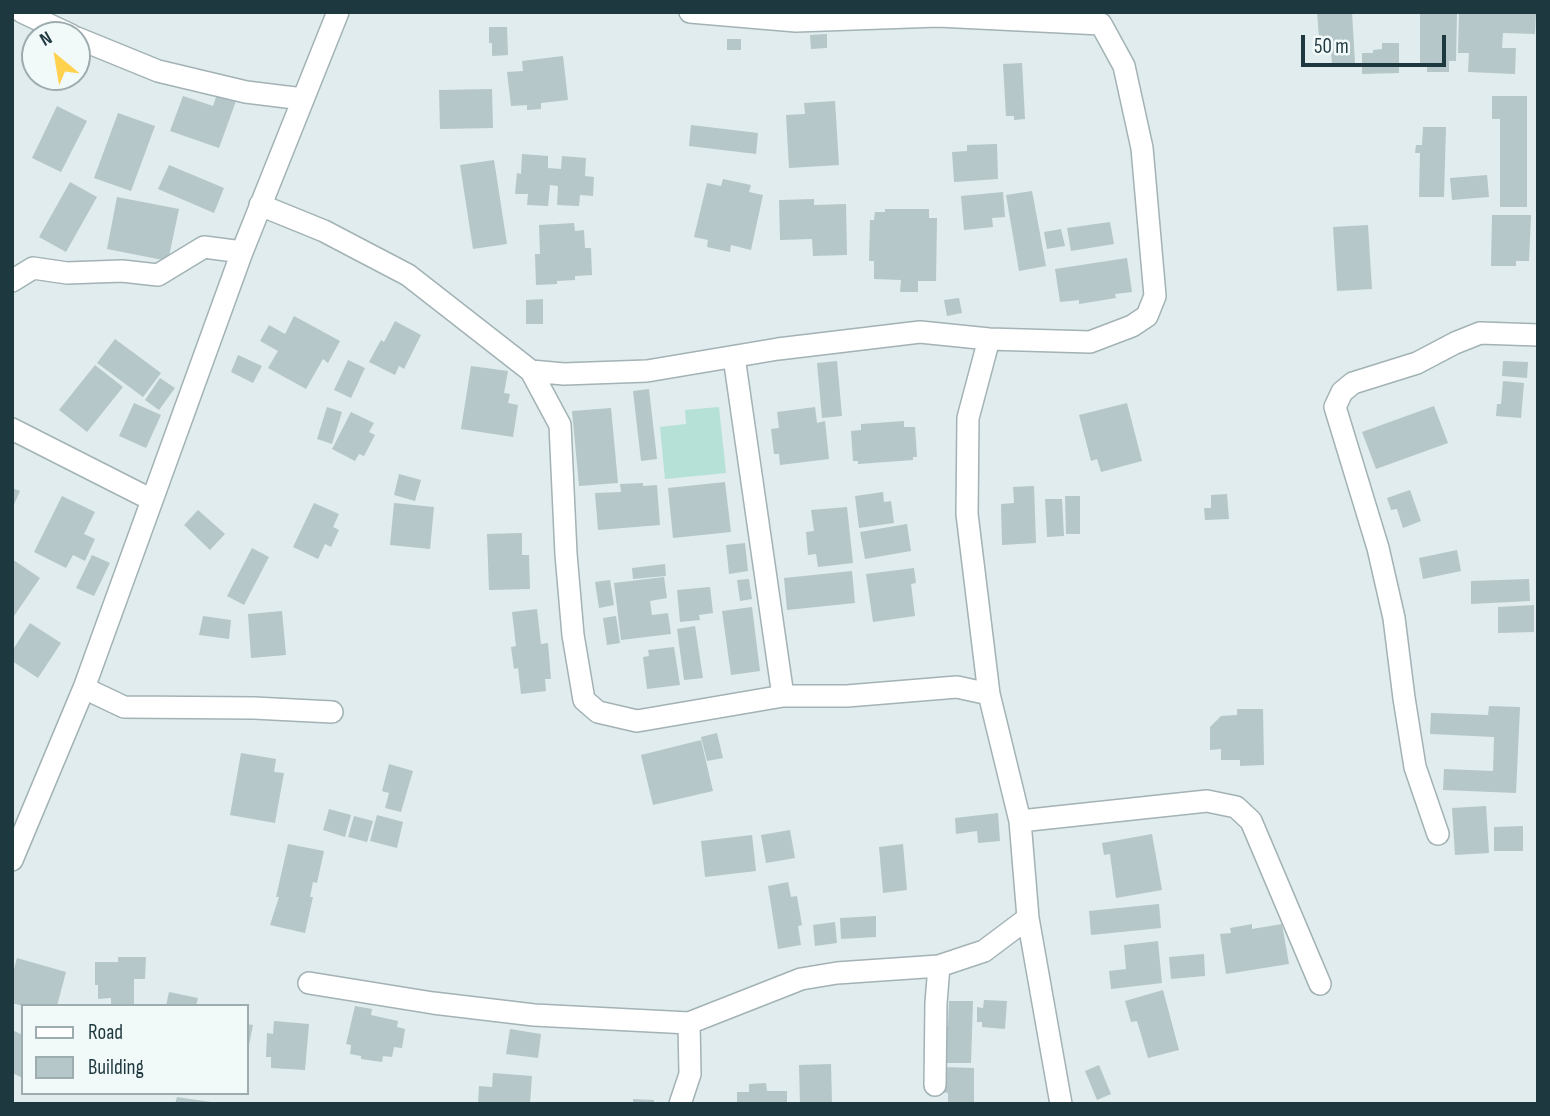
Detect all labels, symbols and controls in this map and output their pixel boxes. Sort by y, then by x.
north arrow [21,21,91,91]
scale bar [1305,21,1450,65]
text: N [36,27,56,52]
text: 50 m [1314,34,1349,59]
legend [21,1004,248,1095]
text: Road [88,1020,123,1045]
text: Building [88,1055,144,1080]

